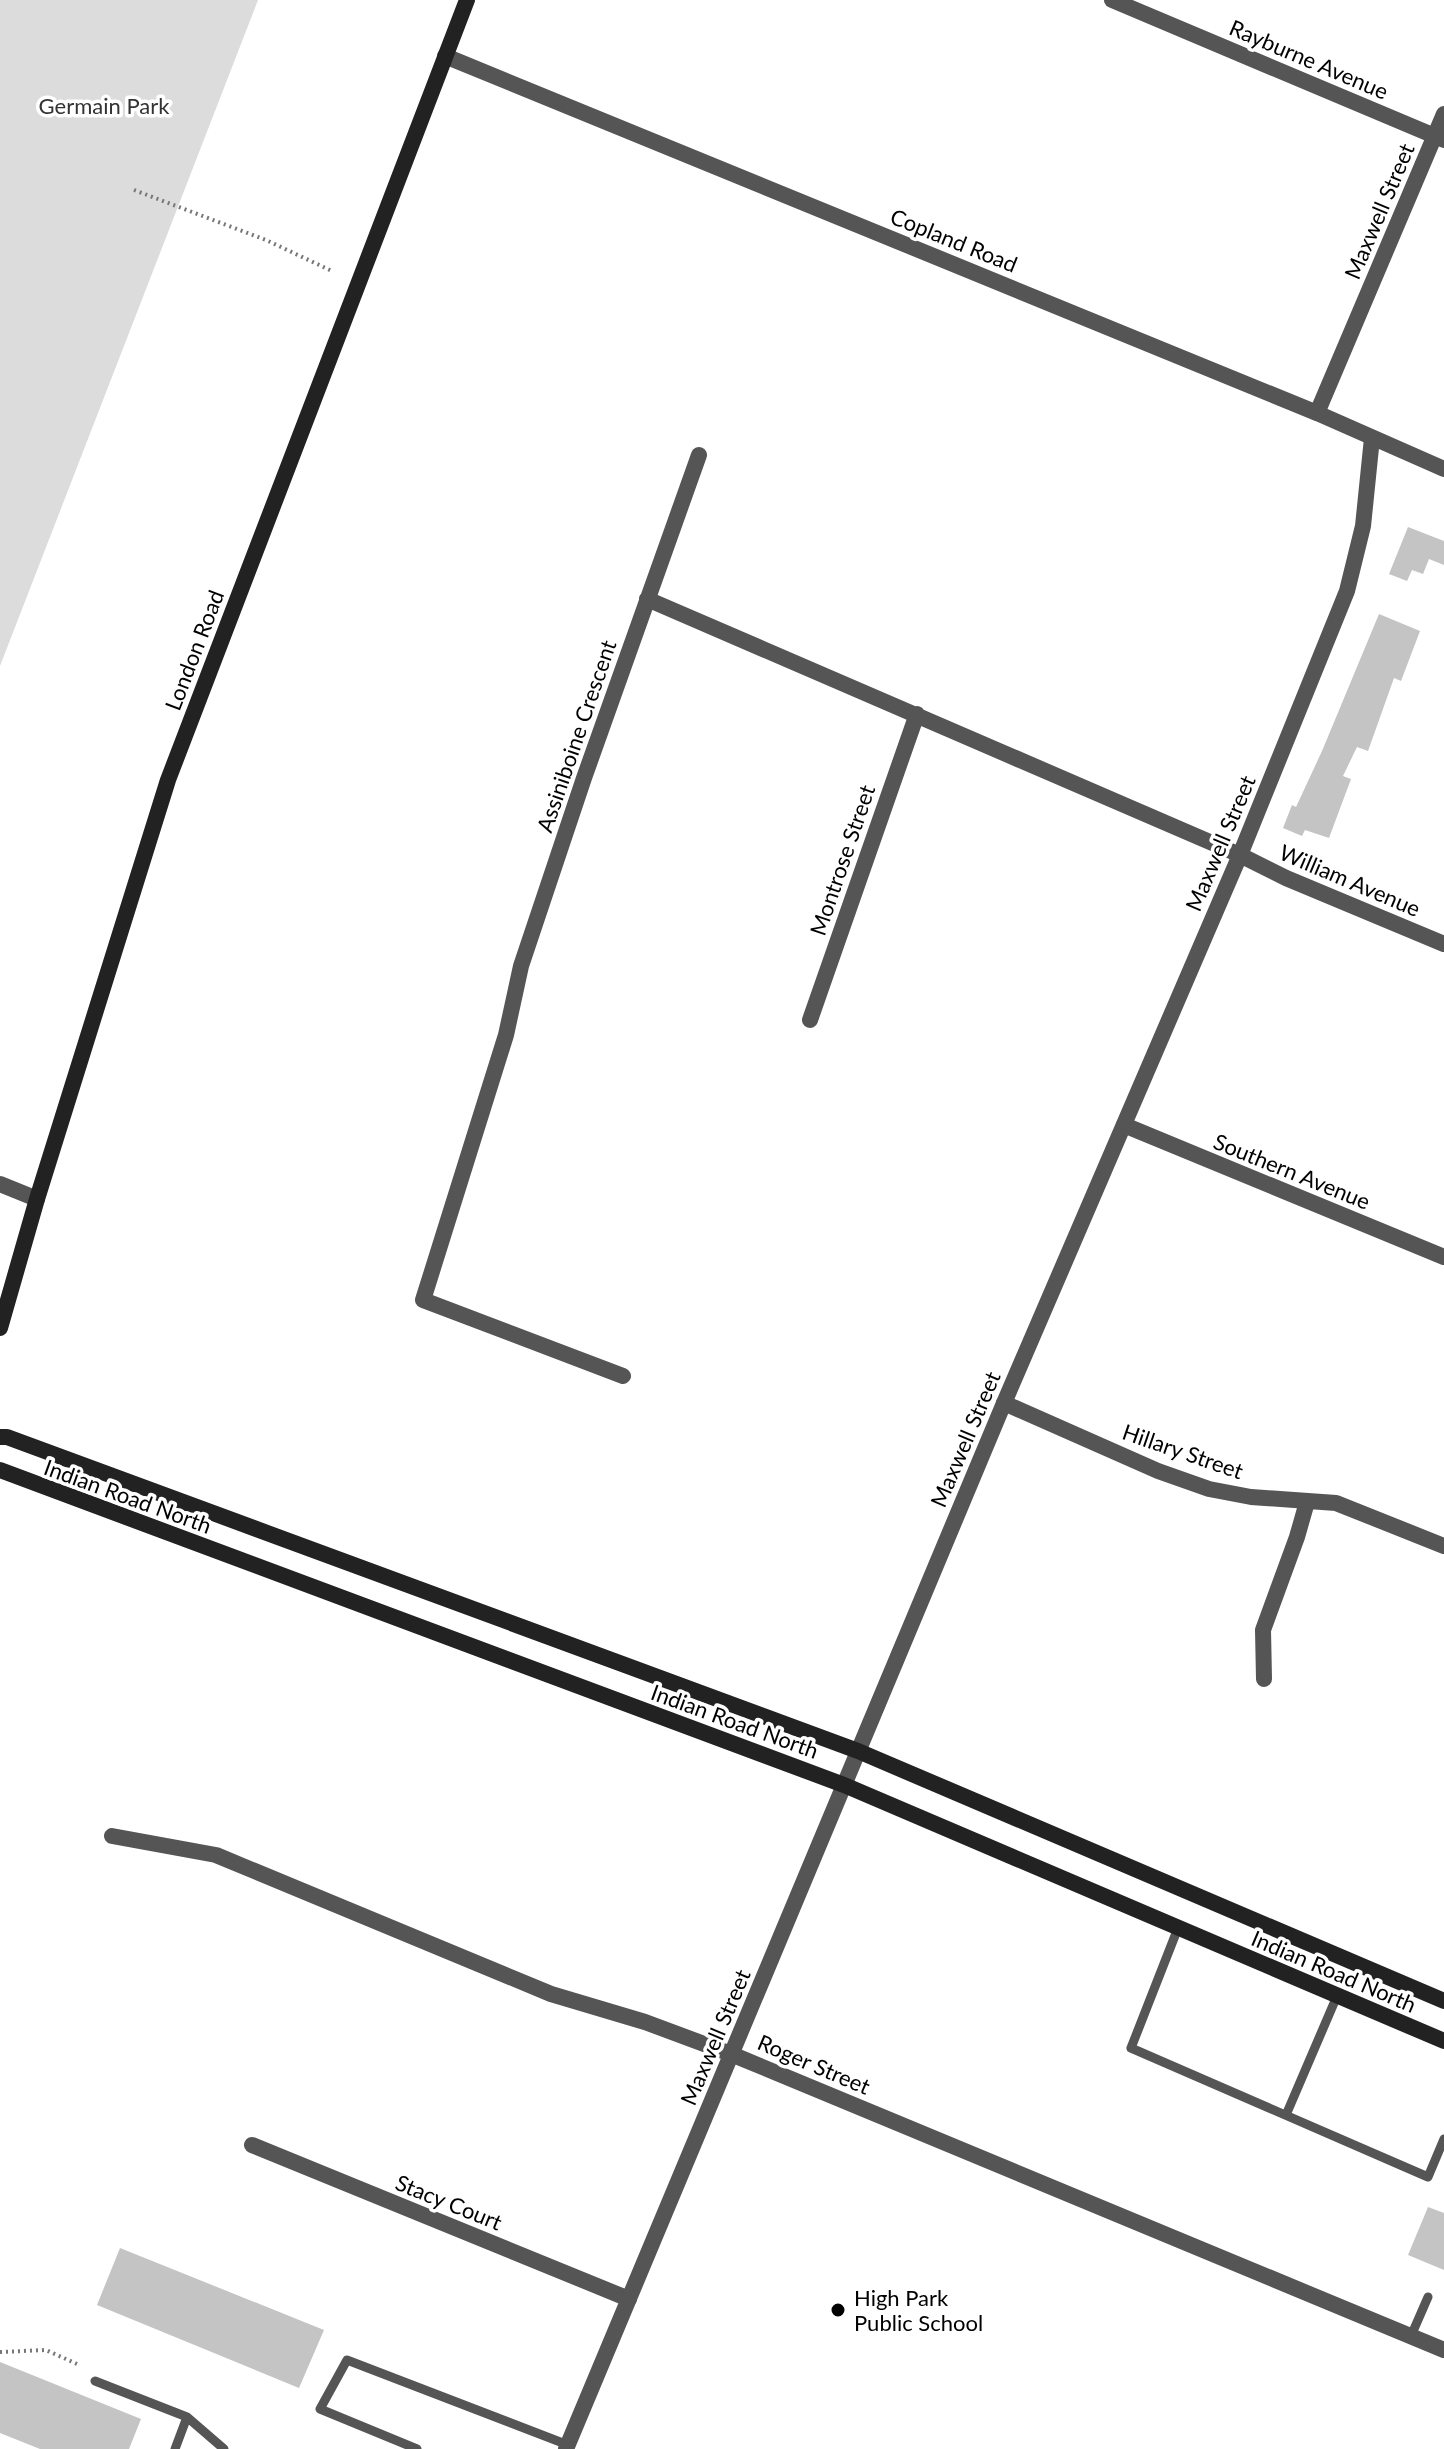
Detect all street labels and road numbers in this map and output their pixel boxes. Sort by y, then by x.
street label: Rayburne Avenue [1226,13,1392,105]
street label: Maxwell Street [1338,139,1420,283]
street label: Copland Road [887,202,1021,278]
street label: London Road [159,586,229,714]
street label: Assiniboine Crescent [530,636,622,836]
street label: Maxwell Street [1179,771,1261,915]
street label: Montrose Street [804,781,880,939]
street label: William Avenue [1276,838,1424,922]
street label: Southern Avenue [1210,1127,1374,1215]
street label: Maxwell Street [924,1367,1006,1511]
street label: Hillary Street [1119,1418,1247,1484]
street label: Indian Road North [41,1453,215,1539]
street label: Indian Road North [648,1678,822,1764]
street label: Indian Road North [1248,1924,1420,2018]
street label: Maxwell Street [674,1965,756,2109]
street label: Roger Street [754,2028,874,2100]
street label: Stacy Court [392,2168,506,2236]

